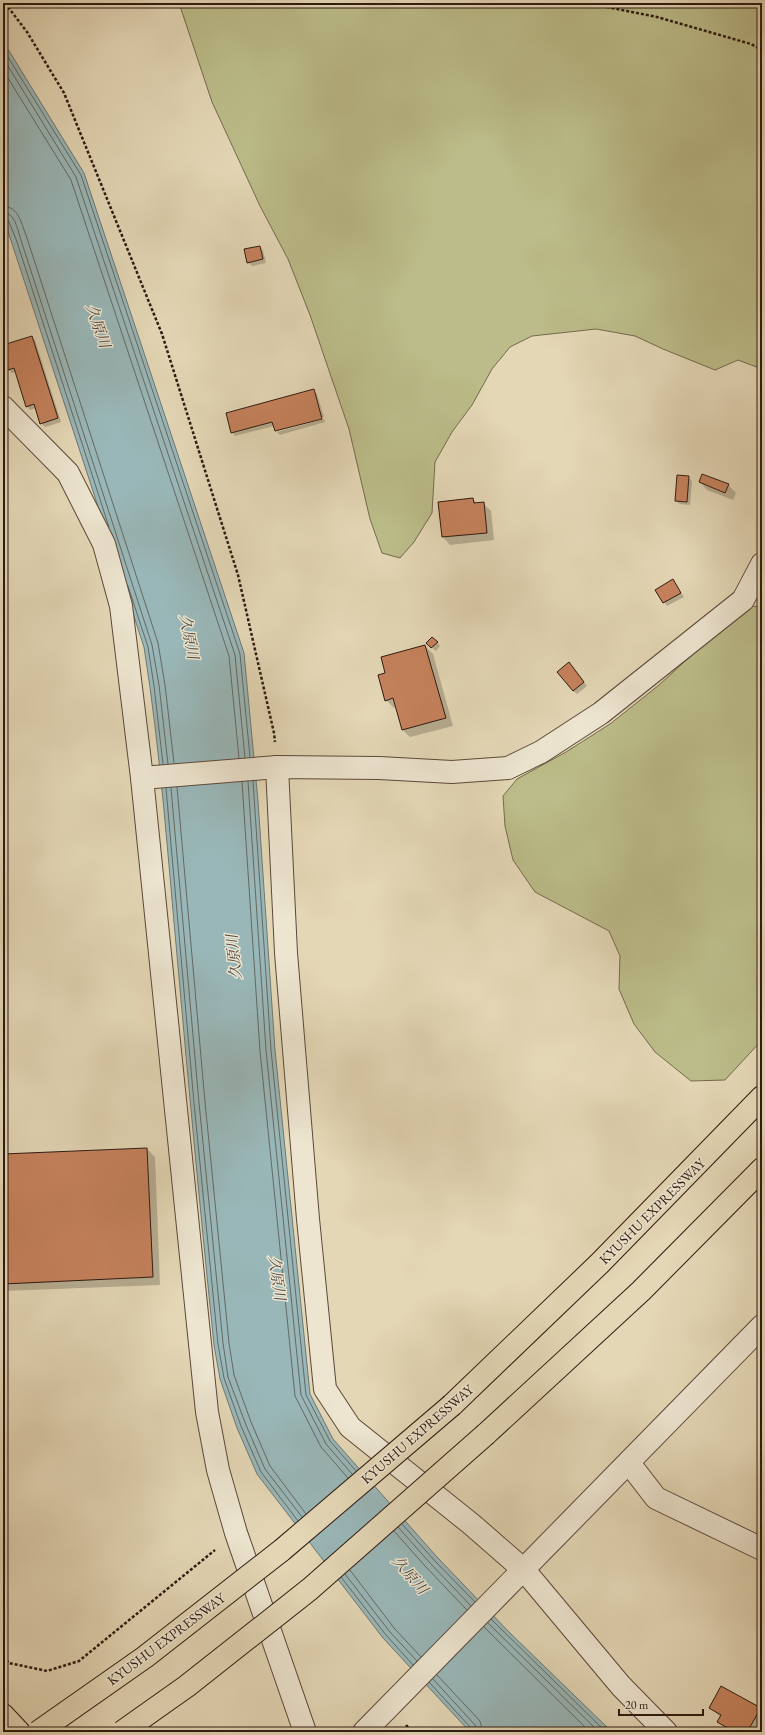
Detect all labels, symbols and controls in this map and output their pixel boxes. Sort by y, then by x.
water label: 久原川 [82,301,115,352]
water label: 久原川 [176,613,203,663]
water label: 久原川 [221,932,245,980]
street label: KYUSHU EXPRESSWAY [595,1153,710,1268]
water label: 久原川 [265,1254,290,1304]
street label: KYUSHU EXPRESSWAY [357,1380,478,1488]
water label: 久原川 [388,1551,434,1599]
street label: KYUSHU EXPRESSWAY [103,1588,229,1689]
scale bar [619,1691,703,1717]
text: 20 m [625,1697,649,1713]

